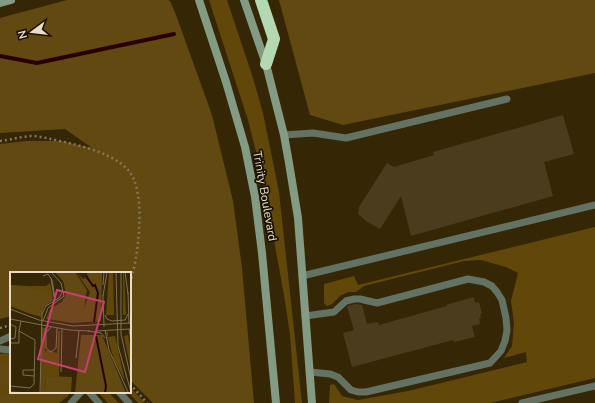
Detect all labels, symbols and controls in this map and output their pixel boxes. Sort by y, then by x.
north arrow [12,12,52,52]
text: N [15,29,31,40]
street label: Trinity Boulevard [249,150,281,242]
inset map [10,272,131,393]

